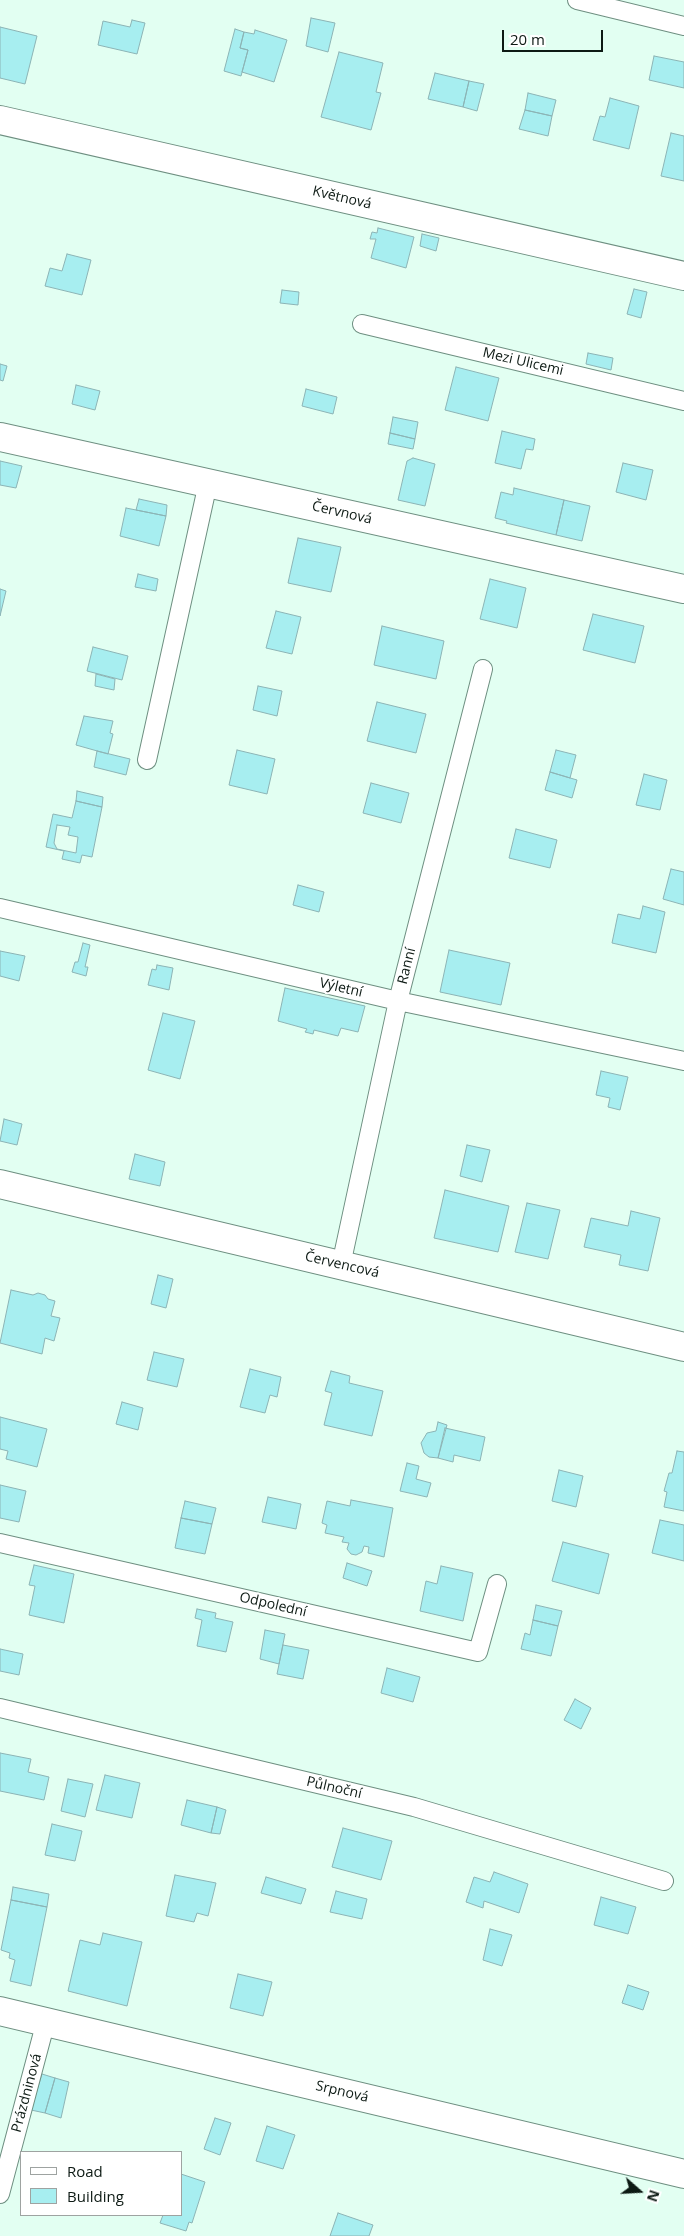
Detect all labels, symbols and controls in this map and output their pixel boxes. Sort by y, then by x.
scale bar [504,20,605,52]
text: 20 m [510,29,545,49]
street label: Květnová [311,183,373,213]
street label: Mezi Ulicemi [481,345,565,379]
street label: Červnová [310,498,374,528]
street label: Ranní [394,946,420,986]
street label: Výletní [318,975,364,1001]
street label: Červencová [303,1248,381,1282]
street label: Odpolední [238,1589,308,1621]
street label: Půlnoční [305,1773,363,1803]
street label: Prázdninová [8,2052,46,2134]
street label: Srpnová [314,2078,370,2106]
legend [20,2151,182,2216]
text: Road [67,2161,103,2181]
north arrow [614,2166,664,2216]
text: Building [67,2186,124,2206]
text: N [643,2188,664,2205]

